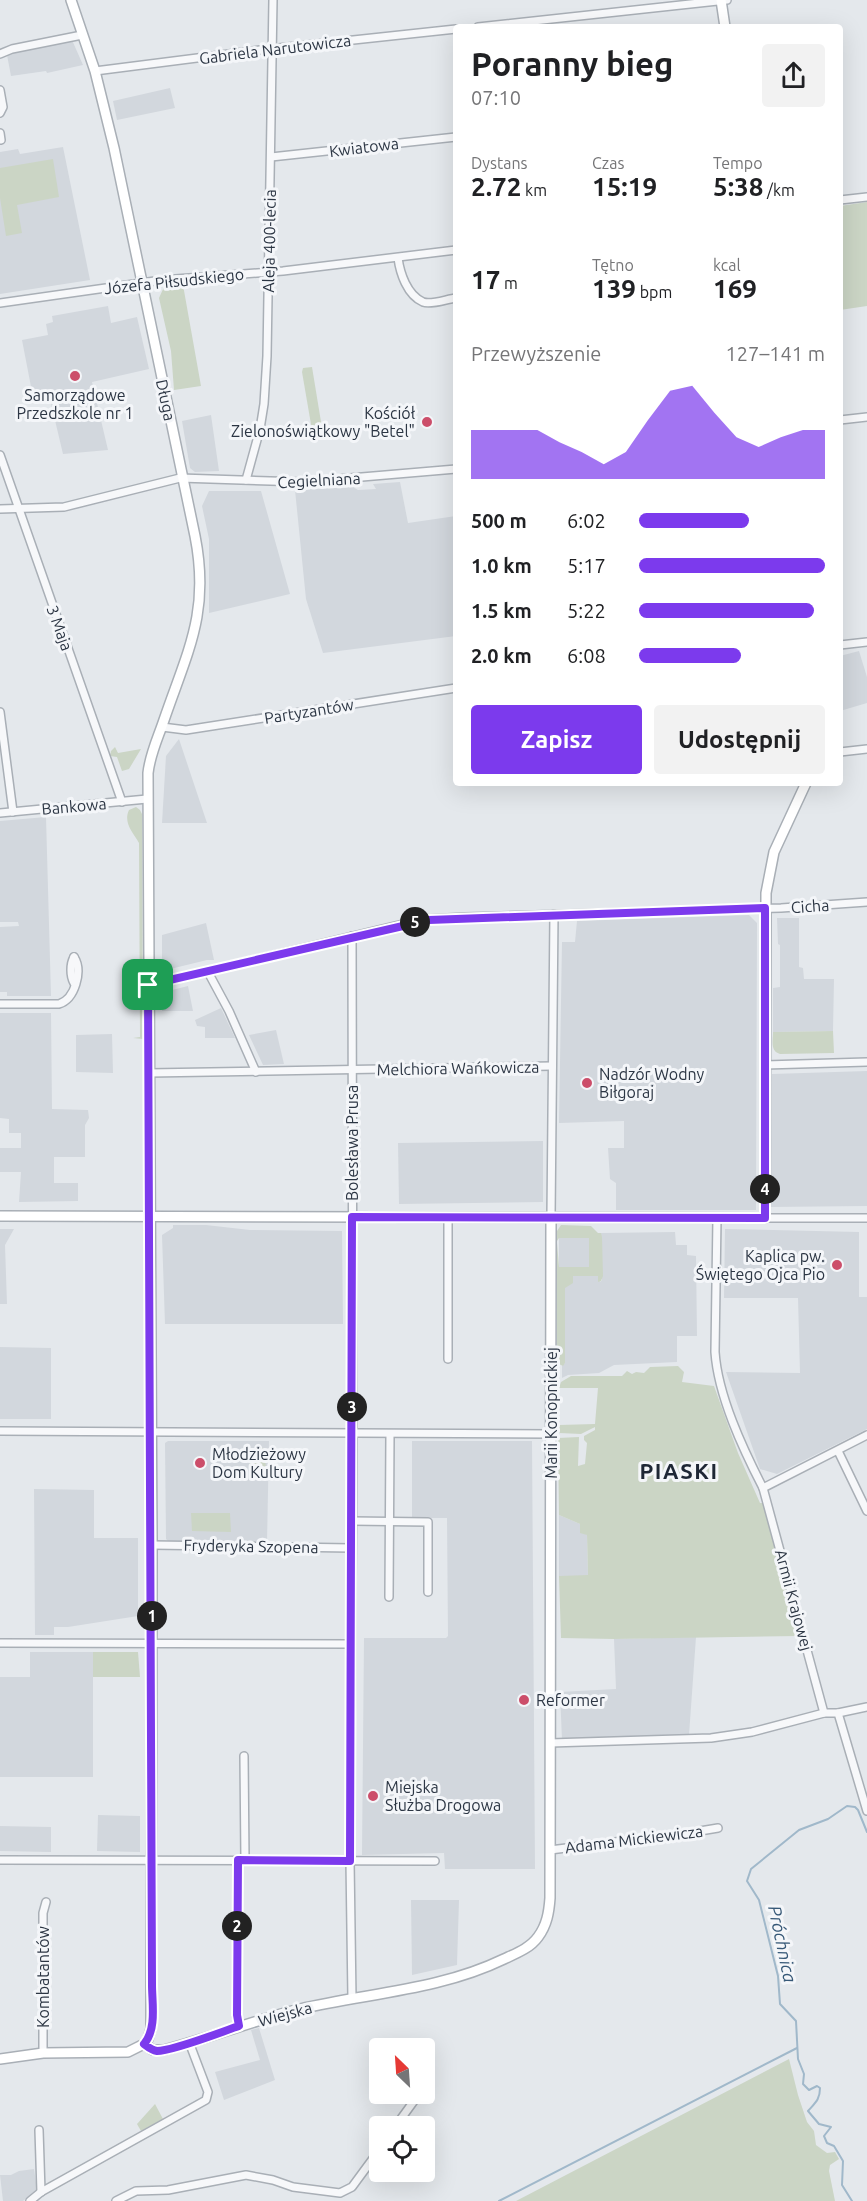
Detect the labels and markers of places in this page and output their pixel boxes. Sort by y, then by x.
marker: Samorządowe Przedszkole nr 1 [68,369,82,383]
place label: Samorządowe Przedszkole nr 1 [16,386,134,422]
place label: Kościół Zielonoświątkowy "Betel" [231,404,416,440]
marker: Kościół Zielonoświątkowy "Betel" [420,415,434,429]
pin: 5 [400,907,430,937]
pin [122,959,173,1010]
place label: Nadzór Wodny Biłgoraj [599,1065,705,1101]
marker: Nadzór Wodny Biłgoraj [580,1076,594,1090]
pin: 4 [750,1174,780,1204]
place label: Kaplica pw. Świętego Ojca Pio [696,1247,825,1283]
marker: Kaplica pw. Świętego Ojca Pio [830,1258,844,1272]
pin: 3 [337,1392,367,1422]
place label: Młodzieżowy Dom Kultury [212,1445,306,1481]
marker: Młodzieżowy Dom Kultury [193,1456,207,1470]
pin: 1 [137,1601,167,1631]
place label: Reformer [536,1691,605,1709]
marker: Reformer [517,1693,531,1707]
place label: Miejska Służba Drogowa [385,1778,501,1814]
marker: Miejska Służba Drogowa [366,1789,380,1803]
pin: 2 [222,1911,252,1941]

